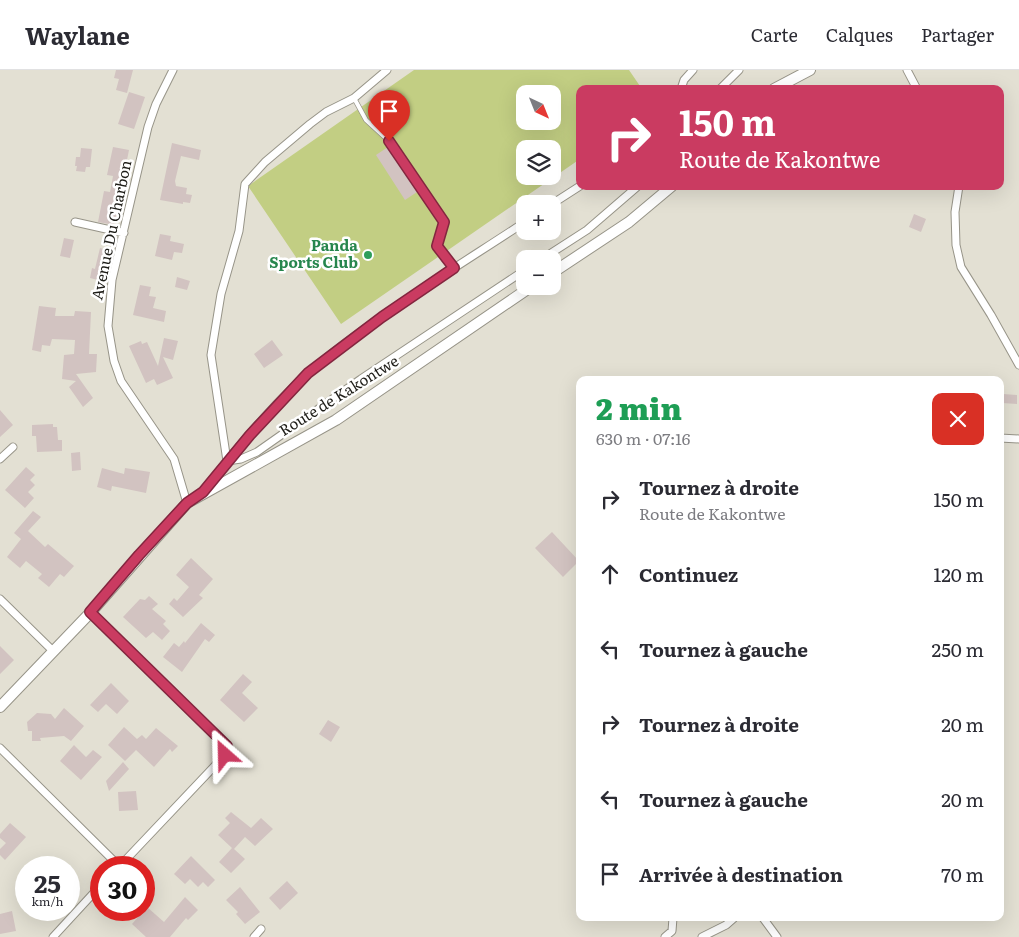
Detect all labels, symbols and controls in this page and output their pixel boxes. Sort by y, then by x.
text: Waylane [25,17,130,52]
text: Carte [751,21,798,48]
text: Calques [826,21,893,48]
text: Partager [921,21,994,48]
north arrow [516,85,561,130]
map controls [516,85,561,295]
pin [368,90,410,141]
text: 150 m [679,95,776,147]
icon: arrive [375,97,403,125]
icon: right [596,105,661,170]
button: layers [516,140,561,185]
text: Route de Kakontwe [679,142,880,175]
street label: Avenue Du Charbon [84,158,137,302]
button: + [516,195,561,240]
place label: Panda Sports Club [269,233,358,273]
marker: Panda Sports Club [362,249,374,261]
button: − [516,250,561,295]
street label: Route de Kakontwe [274,348,403,441]
text: 2 min [596,385,682,429]
button: close [932,393,984,445]
text: 630 m · 07:16 [596,426,690,450]
text: Tournez à droite [639,473,799,501]
icon: right [596,485,624,513]
text: 150 m [933,485,984,513]
text: Route de Kakontwe [639,501,785,525]
icon: ahead [596,560,624,588]
text: Continuez [639,560,738,588]
text: 120 m [933,560,984,588]
icon: left [596,635,624,663]
text: Tournez à gauche [639,635,808,663]
text: 250 m [932,635,984,663]
icon: right [596,710,624,738]
text: Tournez à droite [639,710,799,738]
text: 20 m [941,710,984,738]
position arrow [198,728,250,780]
icon: left [596,785,624,813]
text: Tournez à gauche [639,785,808,813]
text: 20 m [941,785,984,813]
speed limit sign: 30 [90,856,155,921]
icon: arrive [596,860,624,888]
text: Arrivée à destination [639,860,843,888]
text: 70 m [941,860,984,888]
text: 25 [34,864,61,901]
text: km/h [32,892,63,910]

